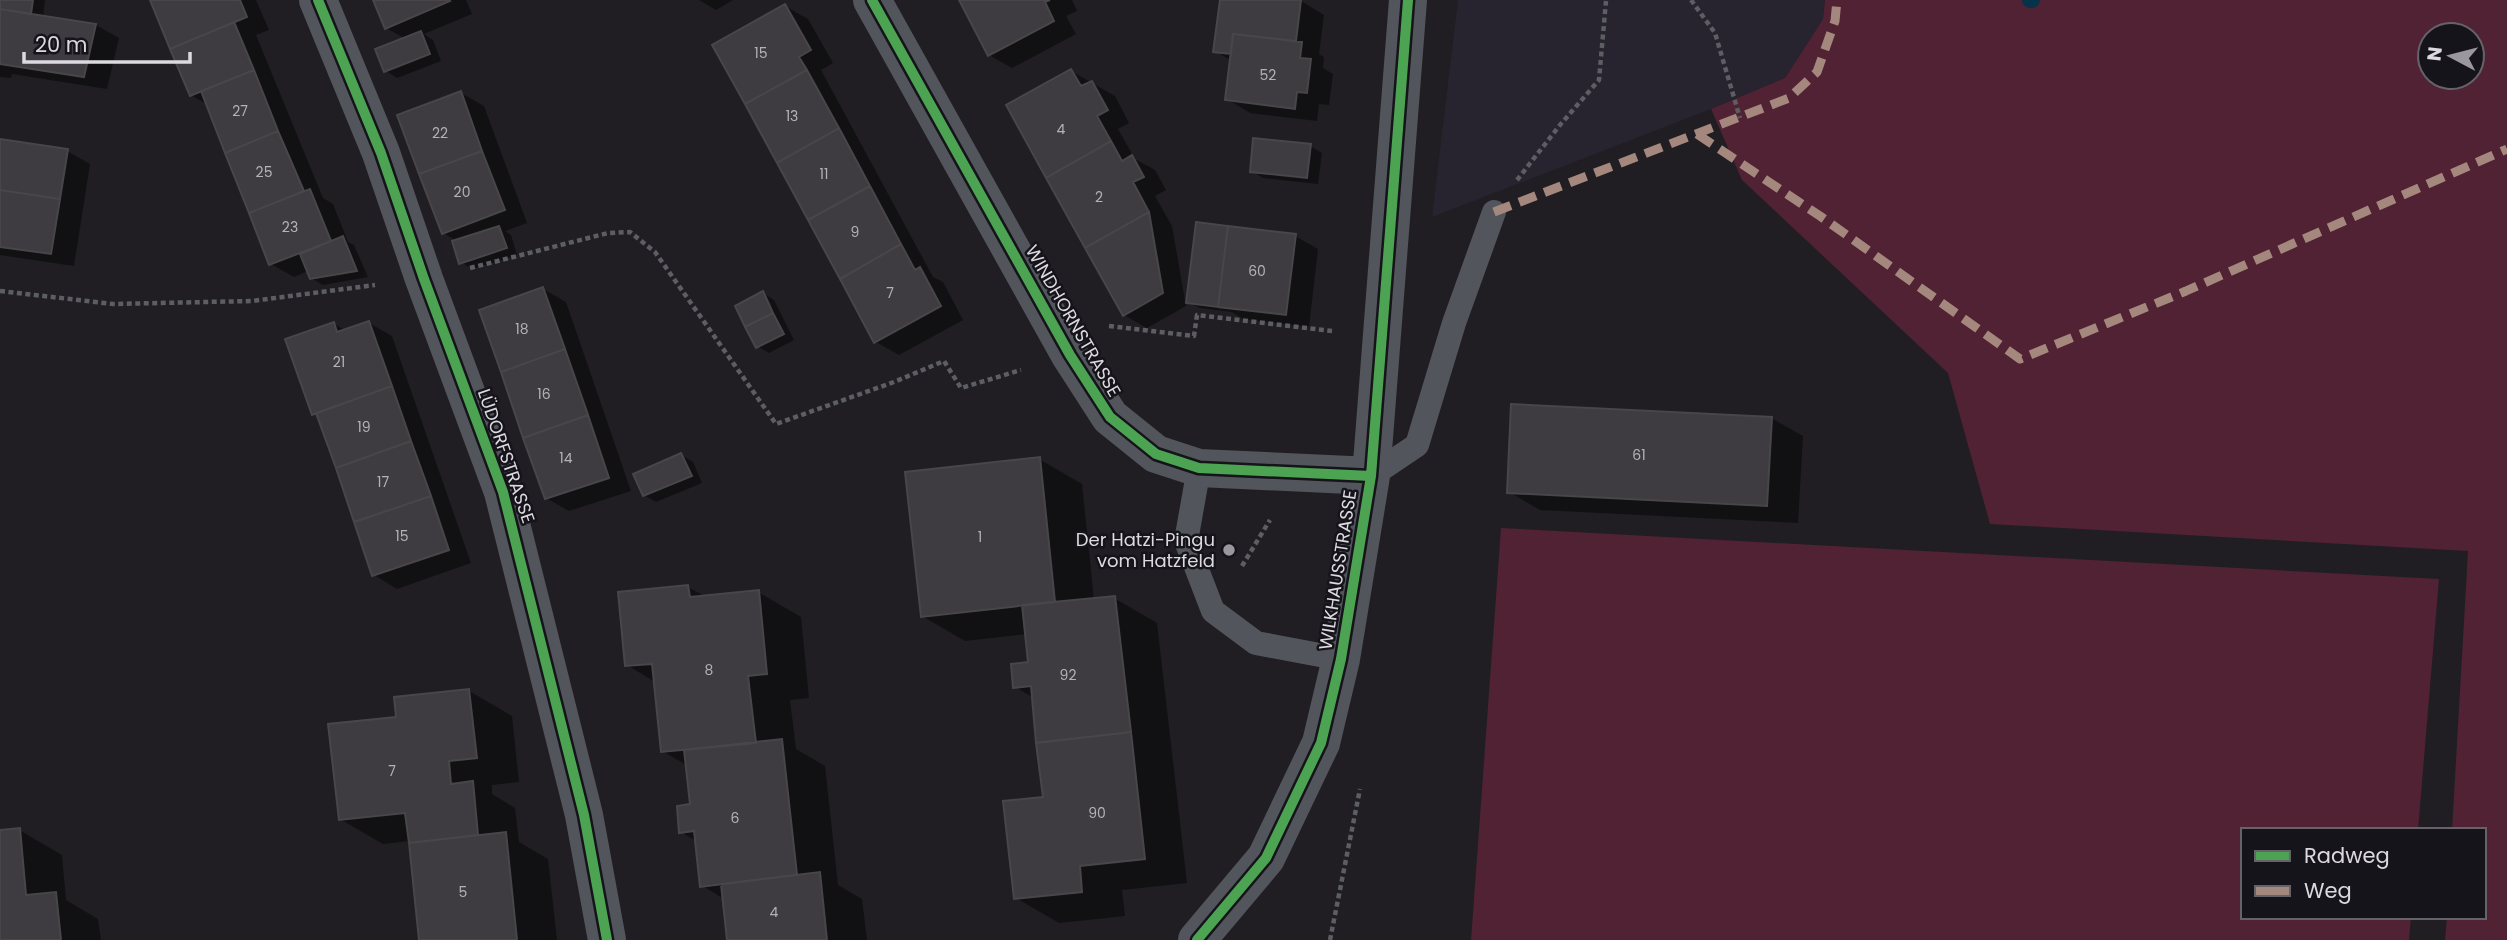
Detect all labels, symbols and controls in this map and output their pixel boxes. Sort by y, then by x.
scale bar [24,21,191,65]
north arrow [2416,21,2486,91]
text: 20 m [35,30,88,59]
house number: 15 [754,43,768,63]
text: N [2420,45,2449,63]
house number: 52 [1260,65,1276,85]
house number: 27 [232,101,248,121]
house number: 13 [786,106,798,126]
house number: 4 [1057,119,1066,139]
house number: 22 [432,123,448,143]
house number: 25 [256,162,272,182]
house number: 11 [820,164,828,184]
house number: 20 [454,182,470,202]
house number: 2 [1095,187,1103,207]
house number: 23 [282,217,298,237]
house number: 9 [851,222,859,242]
street label: WINDHORNSTRASSE [1020,240,1127,401]
house number: 60 [1248,261,1266,281]
house number: 7 [886,283,894,303]
house number: 18 [515,319,529,339]
house number: 21 [333,352,345,372]
house number: 16 [537,384,551,404]
street label: LÜDORFSTRASSE [472,385,541,526]
house number: 19 [357,417,371,437]
house number: 61 [1632,445,1646,465]
house number: 14 [559,448,573,468]
house number: 17 [377,472,389,492]
street label: WILKHAUSSTRASSE [1313,488,1362,652]
house number: 15 [395,526,409,546]
house number: 1 [978,527,982,547]
place label: Der Hatzi-Pingu vom Hatzfeld [1076,527,1215,573]
marker: Der Hatzi-Pingu vom Hatzfeld [1221,542,1237,558]
house number: 8 [705,660,714,680]
house number: 92 [1060,665,1076,685]
house number: 7 [388,761,396,781]
house number: 90 [1088,803,1106,823]
house number: 6 [731,808,740,828]
legend [2241,828,2486,919]
text: Radweg [2304,841,2390,870]
text: Weg [2304,876,2352,905]
house number: 5 [459,882,467,902]
house number: 4 [770,902,779,922]

